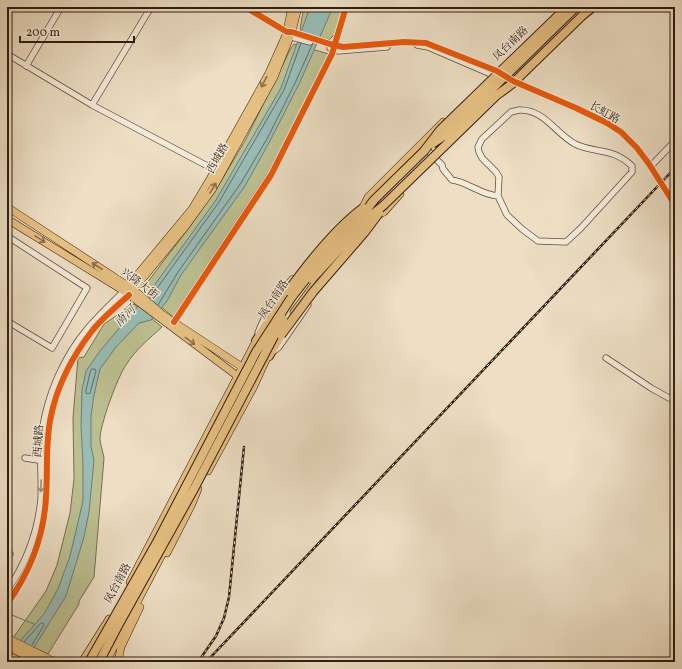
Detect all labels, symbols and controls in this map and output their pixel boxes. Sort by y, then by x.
scale bar [20,18,134,44]
street label: 凤台南路 [490,23,532,65]
text: 200 m [26,25,60,41]
one-way arrow [259,76,267,88]
street label: 长虹路 [586,99,622,128]
street label: 西城路 [204,141,233,177]
one-way arrow [210,182,218,194]
one-way arrow [34,236,46,244]
one-way arrow [92,262,103,270]
street label: 兴隆大街 [117,265,161,303]
street label: 凤台南路 [256,277,293,322]
water label: 南河 [112,301,141,331]
one-way arrow [185,337,196,345]
street label: 西城路 [31,424,48,458]
one-way arrow [37,479,45,492]
street label: 凤台南路 [101,561,135,607]

